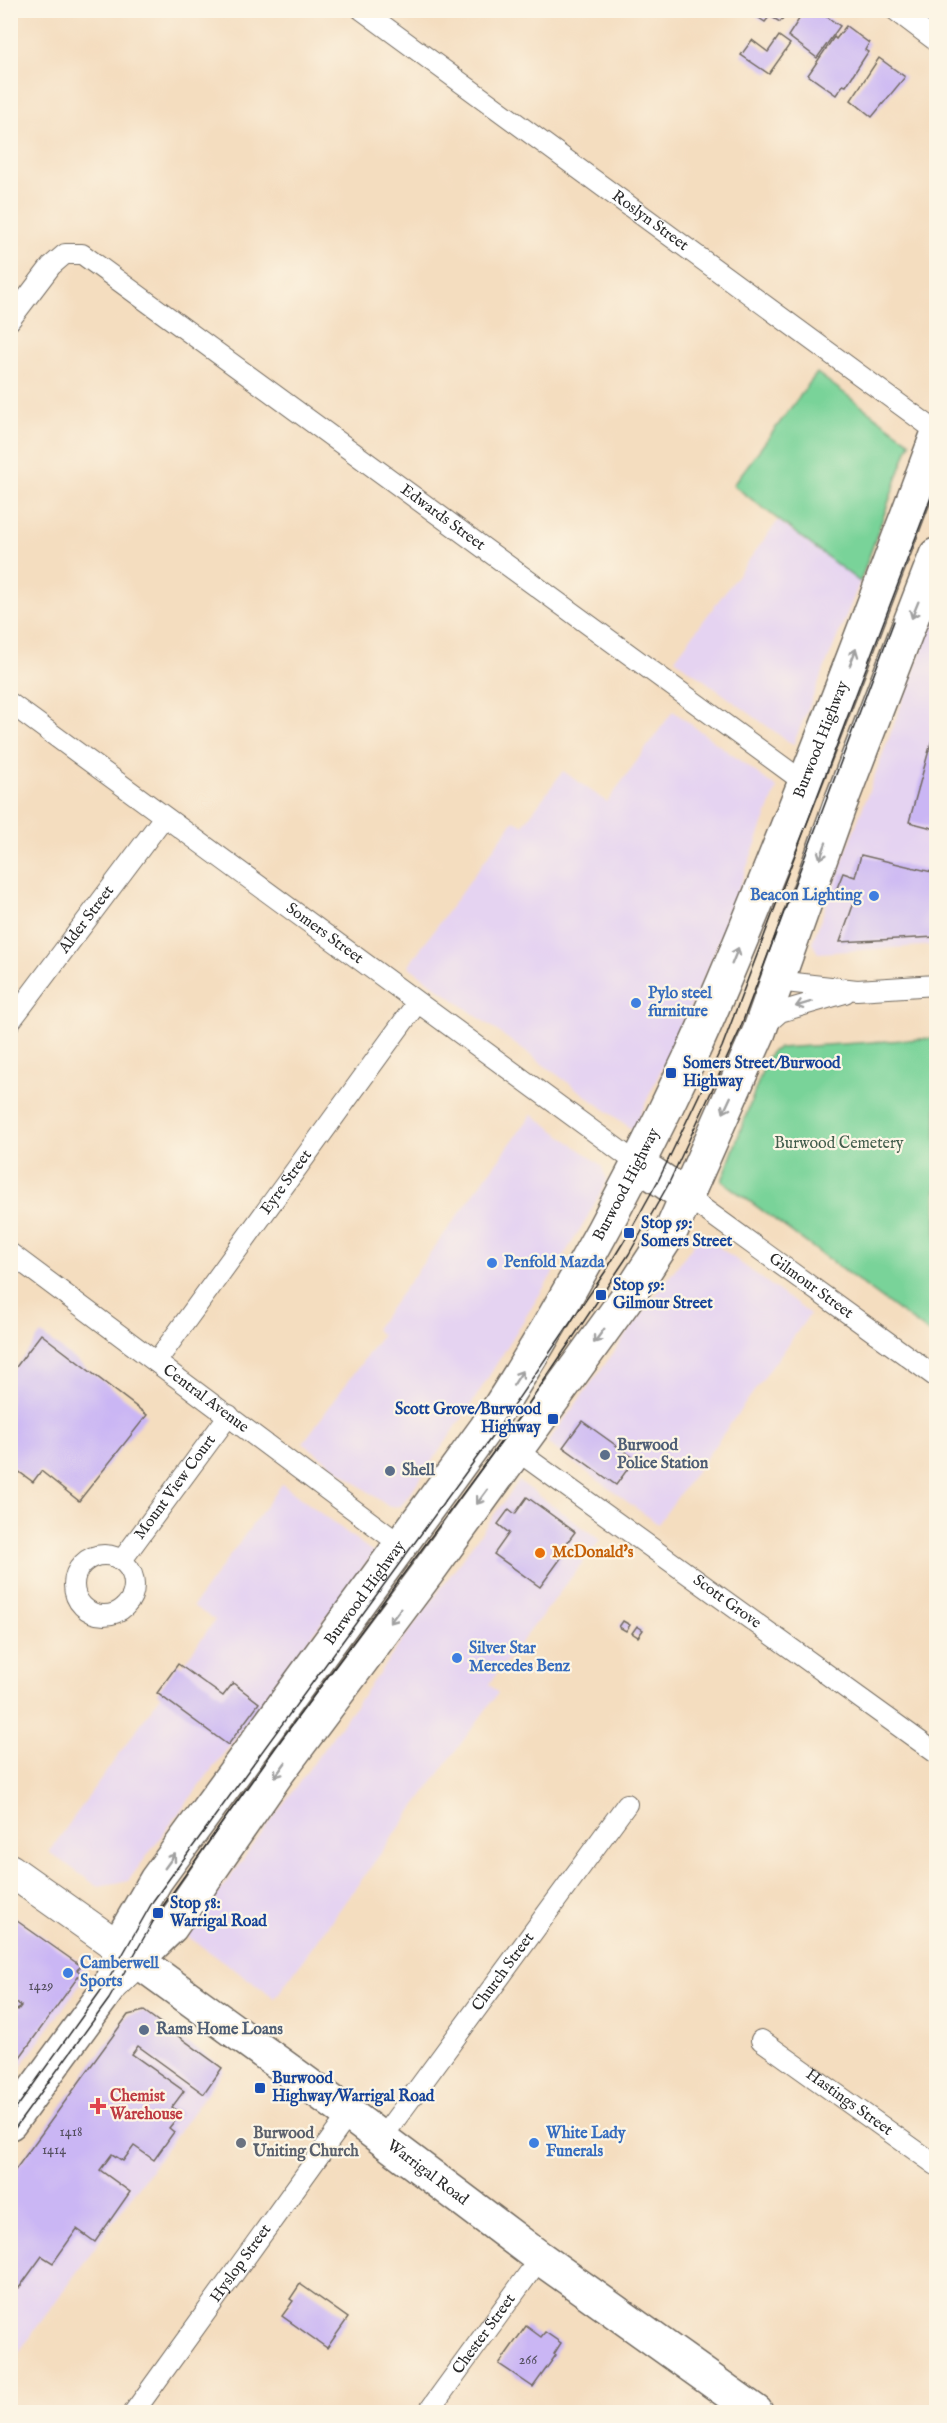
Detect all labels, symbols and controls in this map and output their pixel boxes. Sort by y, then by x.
street label: Roslyn Street [608,186,693,256]
street label: Edwards Street [396,480,489,556]
one-way arrow [909,600,920,619]
one-way arrow [848,648,859,667]
street label: Burwood Highway [789,678,853,801]
one-way arrow [817,841,828,860]
street label: Alder Street [54,881,119,959]
place label: Beacon Lighting [750,886,863,906]
marker: Beacon Lighting [867,889,881,903]
street label: Somers Street [282,899,367,969]
one-way arrow [730,947,741,965]
place label: Pylo steel furniture [648,984,712,1022]
marker: Pylo steel furniture [629,996,643,1010]
one-way arrow [795,999,814,1010]
place label: Somers Street/Burwood Highway [683,1054,841,1092]
marker: Somers Street/Burwood Highway [664,1066,678,1080]
one-way arrow [721,1096,733,1114]
street label: Burwood Highway [589,1125,664,1245]
park label: Burwood Cemetery [774,1134,904,1154]
street label: Eyre Street [256,1146,317,1219]
place label: Stop 59: Somers Street [641,1214,733,1252]
marker: Stop 59: Somers Street [622,1226,636,1240]
street label: Gilmour Street [765,1249,857,1324]
place label: Penfold Mazda [504,1253,605,1273]
marker: Penfold Mazda [485,1256,499,1270]
place label: Stop 59: Gilmour Street [613,1276,713,1314]
marker: Stop 59: Gilmour Street [594,1288,608,1302]
one-way arrow [592,1328,605,1344]
street label: Central Avenue [159,1360,252,1438]
one-way arrow [512,1371,524,1387]
place label: Scott Grove/Burwood Highway [395,1400,542,1438]
marker: Scott Grove/Burwood Highway [546,1412,560,1426]
street label: Mount View Court [130,1431,221,1544]
place label: Burwood Police Station [617,1436,709,1474]
marker: Burwood Police Station [598,1448,612,1462]
place label: Shell [402,1461,435,1481]
marker: Shell [383,1464,397,1478]
one-way arrow [476,1489,488,1505]
street label: Burwood Highway [320,1537,410,1650]
place label: McDonald's [552,1543,634,1563]
marker: McDonald's [533,1546,547,1560]
street label: Scott Grove [689,1571,765,1634]
one-way arrow [389,1607,401,1623]
place label: Silver Star Mercedes Benz [469,1639,571,1677]
marker: Silver Star Mercedes Benz [450,1651,464,1665]
one-way arrow [274,1761,286,1777]
one-way arrow [164,1853,176,1869]
place label: Stop 58: Warrigal Road [169,1894,267,1932]
marker: Stop 58: Warrigal Road [151,1906,165,1920]
street label: Church Street [468,1928,539,2015]
place label: Camberwell Sports [80,1954,160,1992]
marker: Camberwell Sports [61,1966,75,1980]
house number: 1429 [29,1977,53,1995]
place label: Rams Home Loans [156,2020,283,2040]
marker: Rams Home Loans [137,2023,151,2037]
street label: Hastings Street [801,2065,897,2141]
place label: Burwood Highway/Warrigal Road [272,2069,435,2107]
marker: Burwood Highway/Warrigal Road [253,2081,267,2095]
place label: Chemist Warehouse [109,2087,183,2125]
marker: Chemist Warehouse [91,2099,105,2113]
house number: 1418 [60,2123,82,2141]
place label: Burwood Uniting Church [252,2124,359,2162]
place label: White Lady Funerals [545,2124,627,2162]
marker: Burwood Uniting Church [234,2136,248,2150]
street label: Warrigal Road [383,2136,472,2211]
marker: White Lady Funerals [527,2136,541,2150]
house number: 1414 [42,2141,66,2159]
street label: Hyslop Street [206,2220,276,2307]
street label: Chester Street [448,2290,521,2379]
house number: 266 [519,2351,538,2369]

